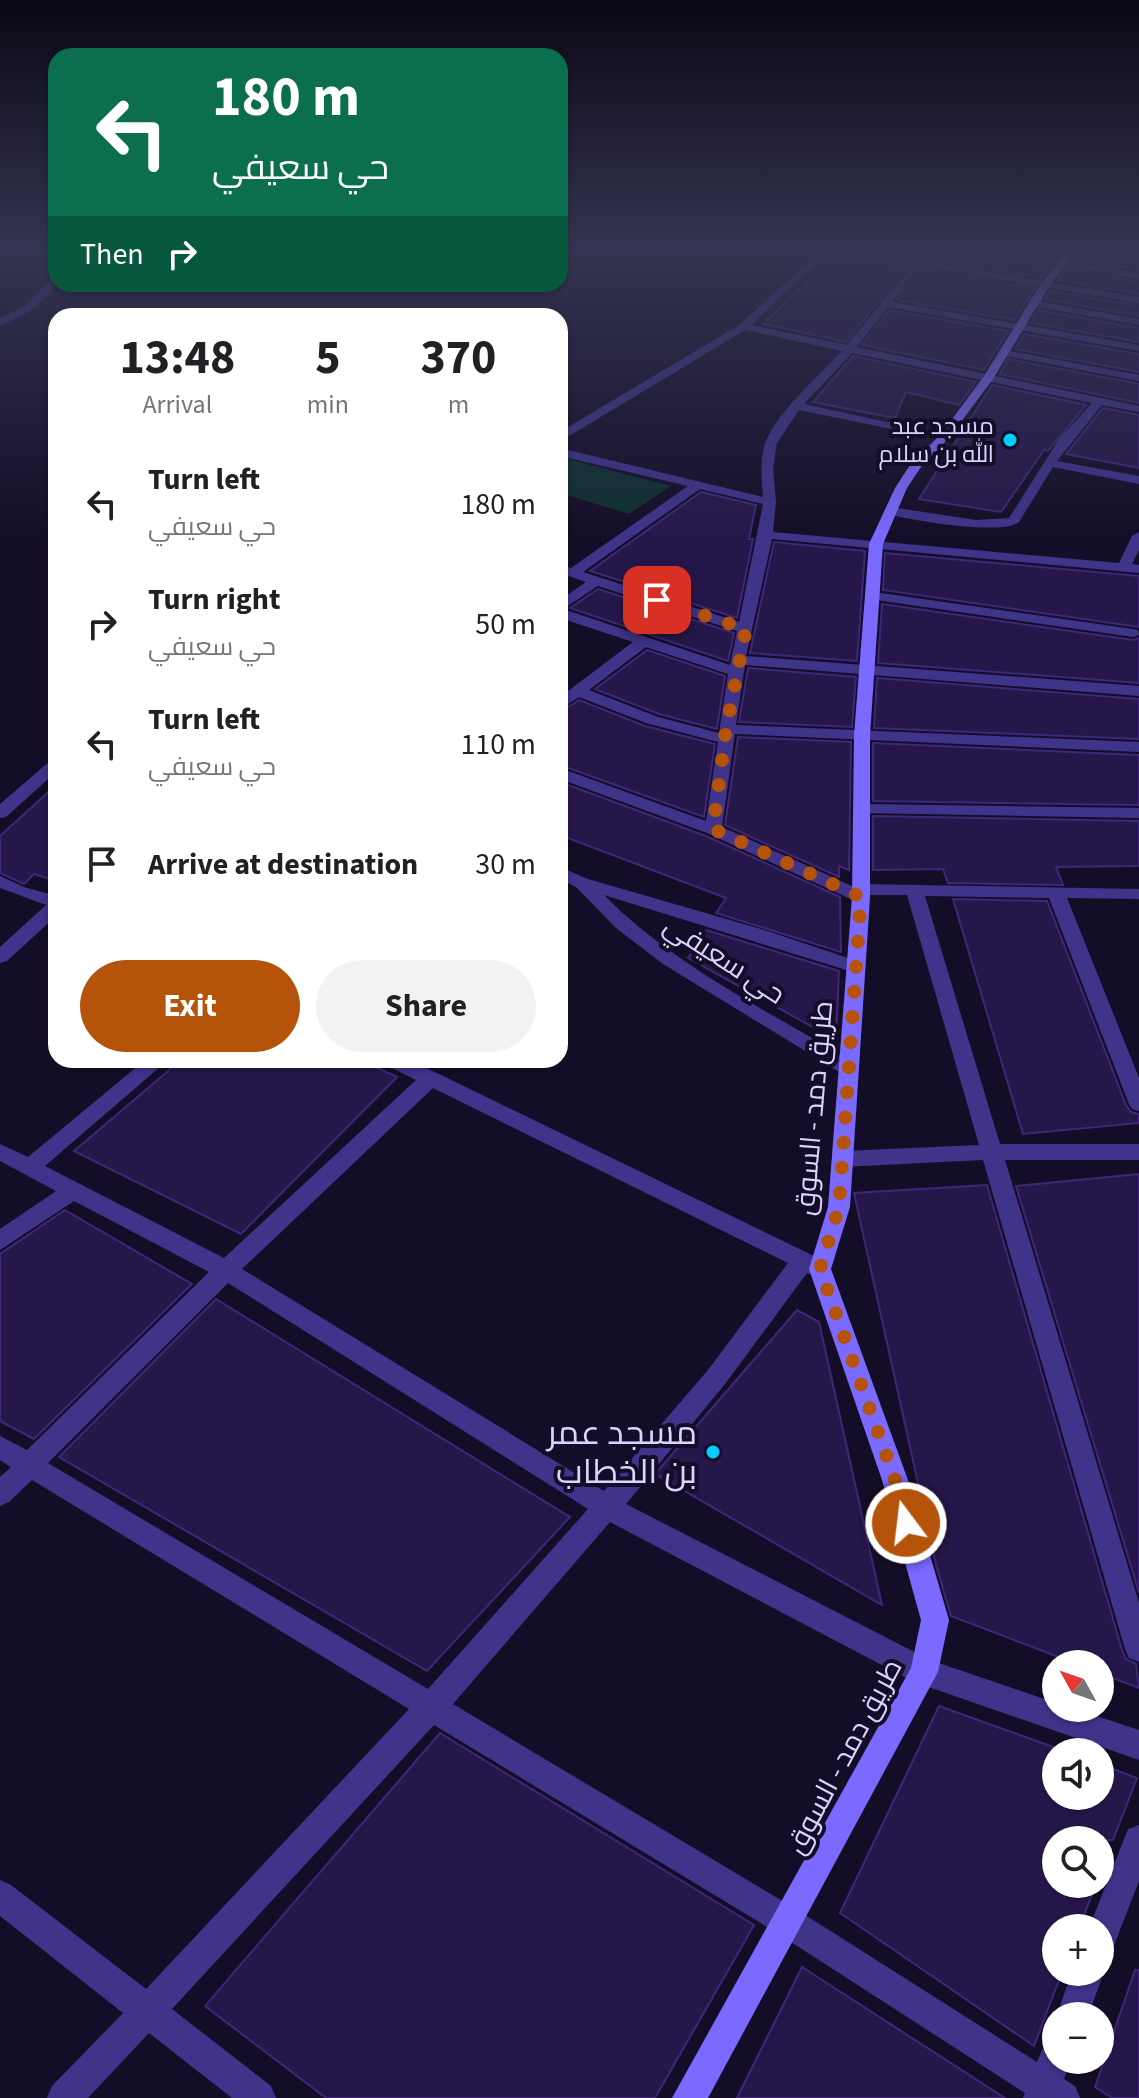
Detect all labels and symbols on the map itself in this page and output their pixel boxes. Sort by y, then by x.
place label: مسجد عبد الله بن سلام [878,409,994,472]
marker: مسجد عبد الله بن سلام [1001,431,1019,449]
pin [623,566,691,634]
street label: حي سعيفي [655,906,793,1015]
street label: طريق دمد - السوق [785,999,843,1217]
place label: مسجد عمر بن الخطاب [545,1409,697,1497]
marker: مسجد عمر بن الخطاب [704,1443,722,1461]
position arrow [864,1481,948,1565]
north arrow [1042,1650,1114,1722]
street label: طريق دمد - السوق [776,1652,912,1861]

